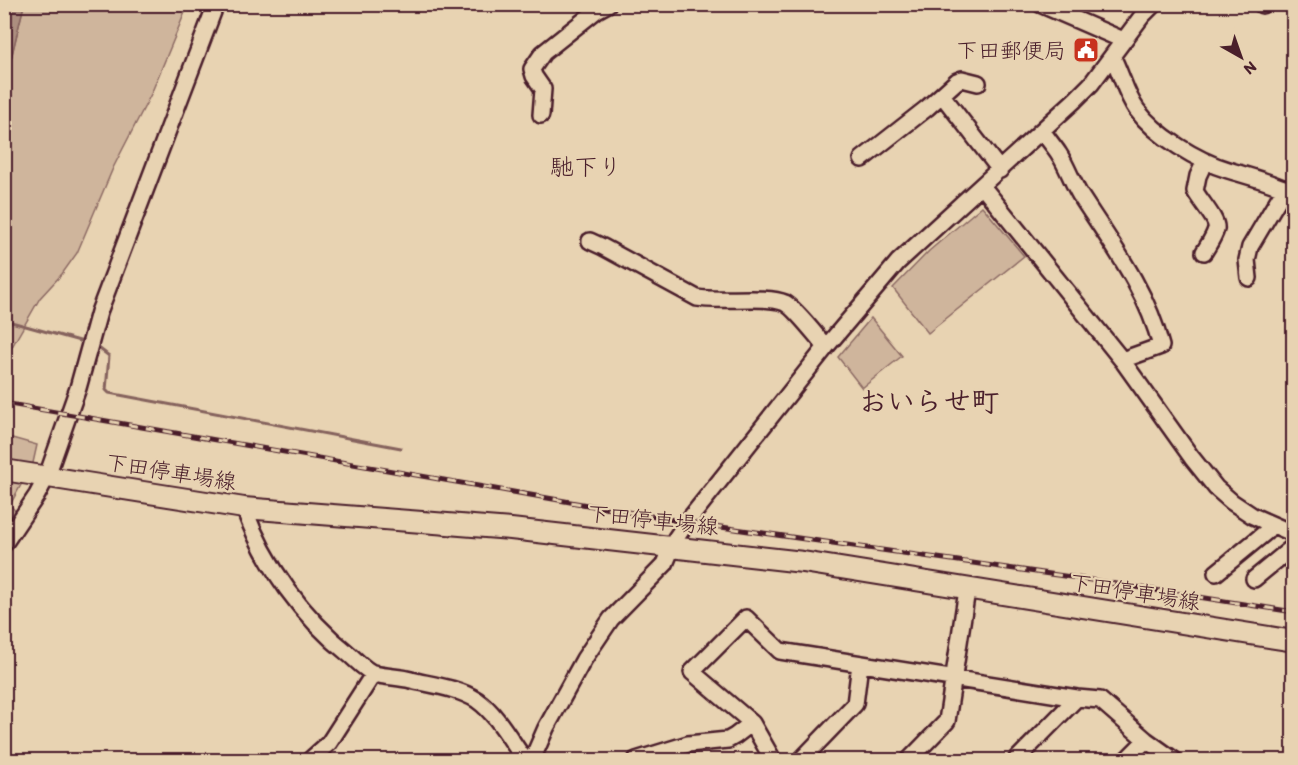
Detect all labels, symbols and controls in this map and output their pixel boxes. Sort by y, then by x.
north arrow [1211,27,1271,87]
public building icon: 下田郵便局 [1071,35,1101,65]
place label: 下田郵便局 [956,37,1066,64]
text: N [1240,57,1261,79]
district label: 馳下り [550,152,622,181]
district label: おいらせ町 [859,384,999,418]
street label: 下田停車場線 [104,448,238,496]
street label: 下田停車場線 [586,500,720,540]
street label: 下田停車場線 [1068,568,1202,616]

